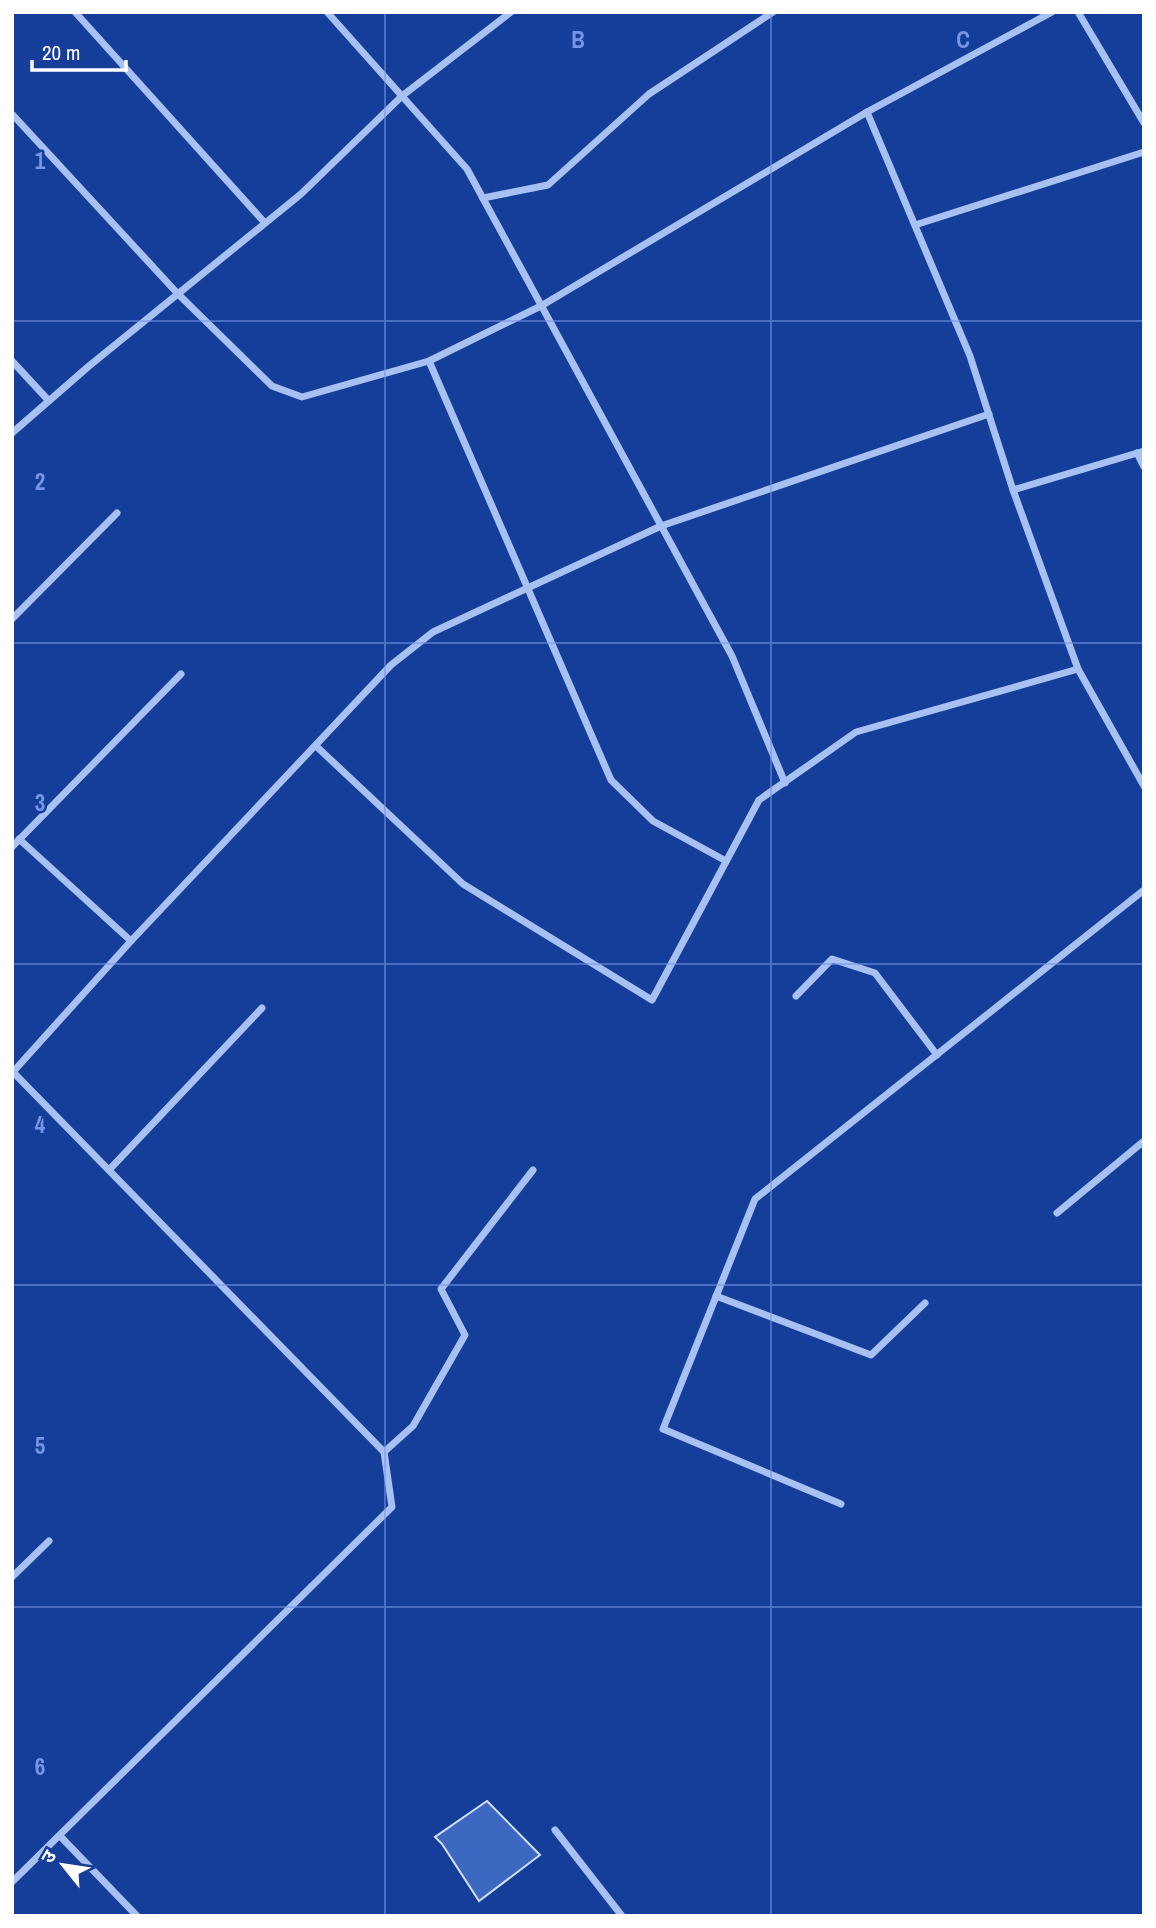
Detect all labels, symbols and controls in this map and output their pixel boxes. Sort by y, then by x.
text: B [571,24,585,55]
text: C [956,24,970,55]
scale bar [32,28,126,72]
text: 20 m [42,38,80,67]
text: 1 [35,145,46,176]
text: 2 [35,466,45,497]
text: 3 [35,787,45,818]
text: 4 [35,1109,46,1140]
text: 5 [35,1430,45,1461]
text: 6 [35,1751,45,1782]
north arrow [28,1830,98,1900]
text: उ [34,1844,63,1868]

